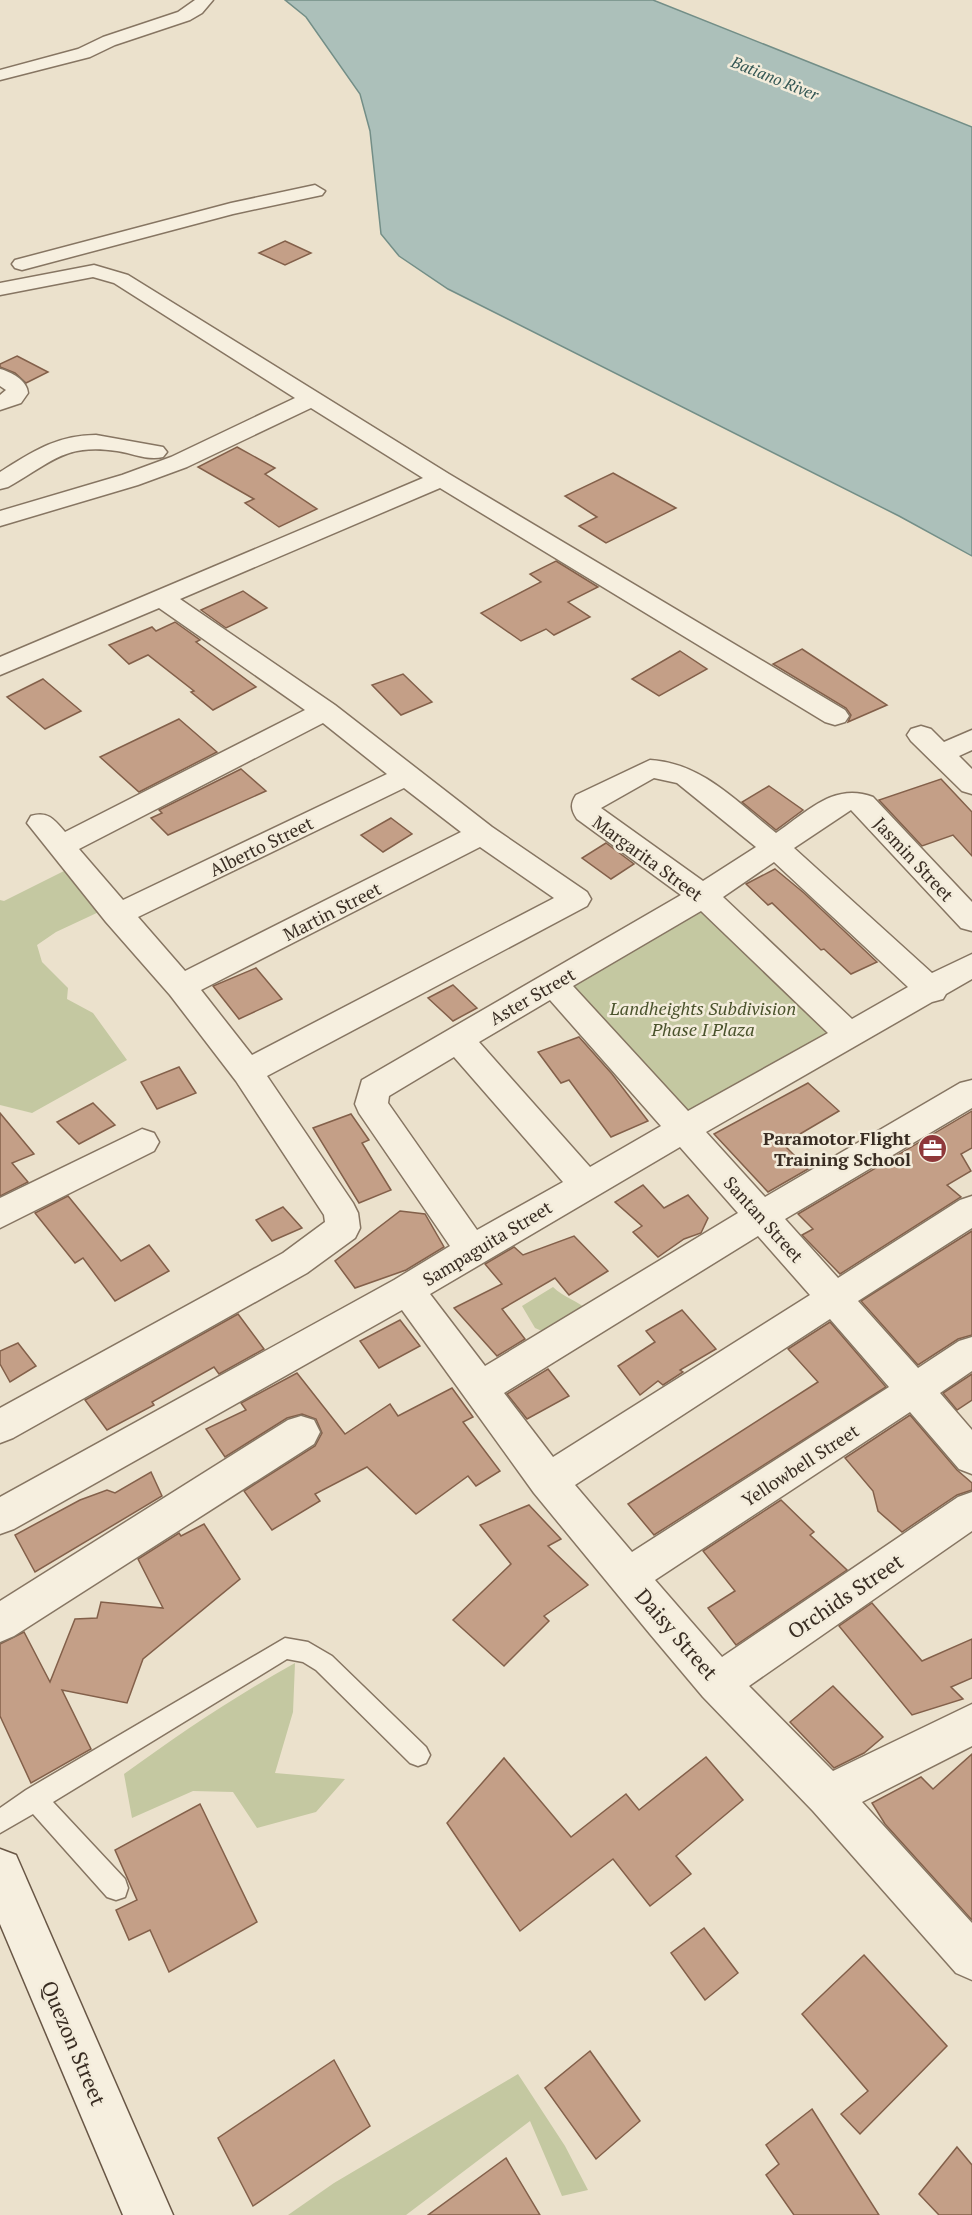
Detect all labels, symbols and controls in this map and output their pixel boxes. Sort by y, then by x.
water label: Batiano River [727,50,823,106]
street label: Alberto Street [205,810,317,881]
street label: Margarita Street [588,810,708,906]
street label: Jasmin Street [869,812,959,907]
street label: Martin Street [279,876,385,946]
street label: Aster Street [485,962,579,1030]
park label: Landheights Subdivision Phase I Plaza [609,996,796,1041]
place label: Paramotor Flight Training School [763,1126,911,1171]
office icon: Paramotor Flight Training School [916,1132,948,1164]
street label: Santan Street [719,1171,809,1268]
street label: Sampaguita Street [418,1195,556,1291]
street label: Yellowbell Street [737,1418,863,1512]
street label: Orchids Street [782,1547,909,1645]
street label: Daisy Street [629,1582,725,1686]
street label: Quezon Street [35,1976,113,2110]

